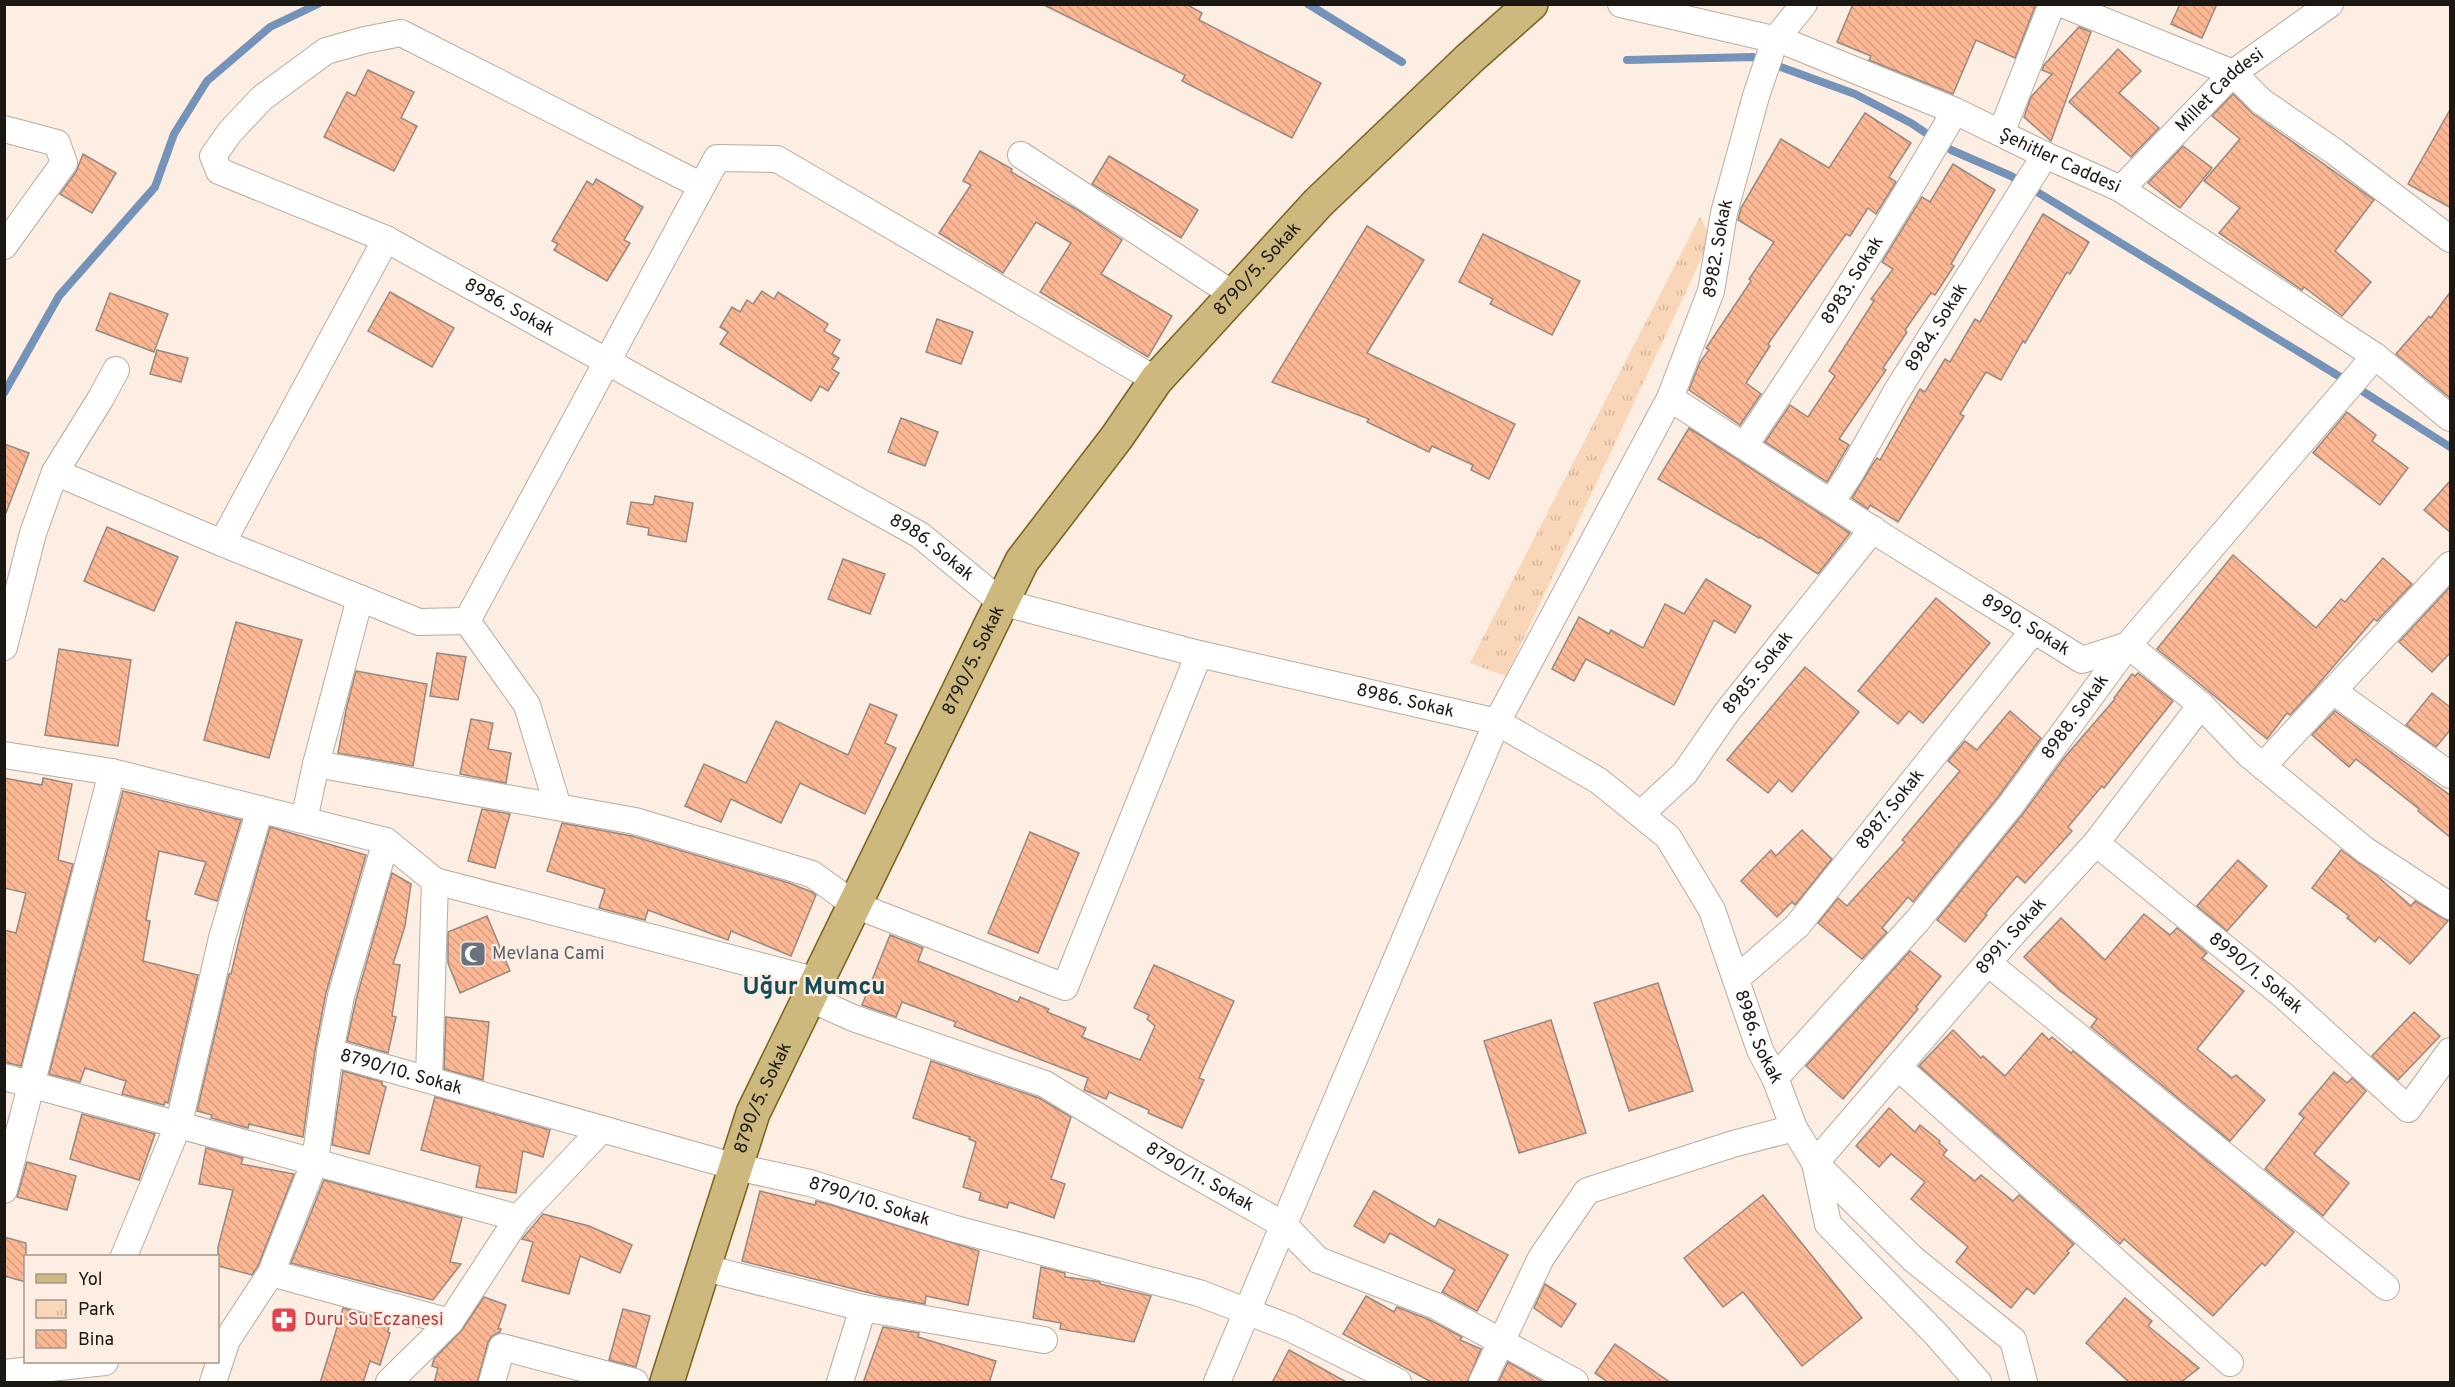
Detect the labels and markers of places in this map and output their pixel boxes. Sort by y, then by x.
mosque icon: Mevlana Cami [458,939,488,969]
place label: Mevlana Cami [492,943,605,966]
pharmacy icon: Duru Su Eczanesi [269,1305,299,1335]
place label: Duru Su Eczanesi [304,1309,444,1332]

